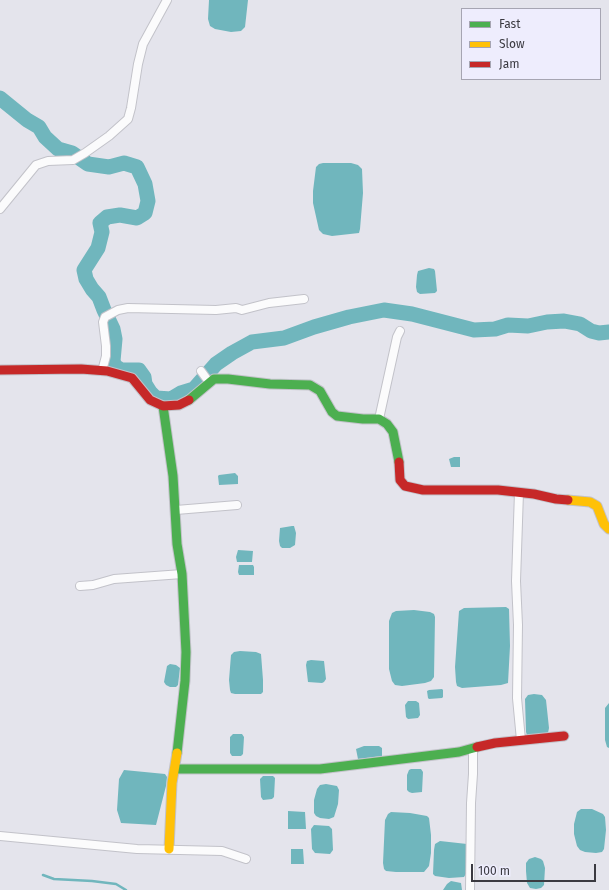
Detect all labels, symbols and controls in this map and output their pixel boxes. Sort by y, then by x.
legend [461,8,601,80]
text: Fast [499,17,521,31]
text: Slow [499,37,525,51]
text: Jam [499,57,519,71]
scale bar [473,856,598,882]
text: 100 m [478,864,510,878]

